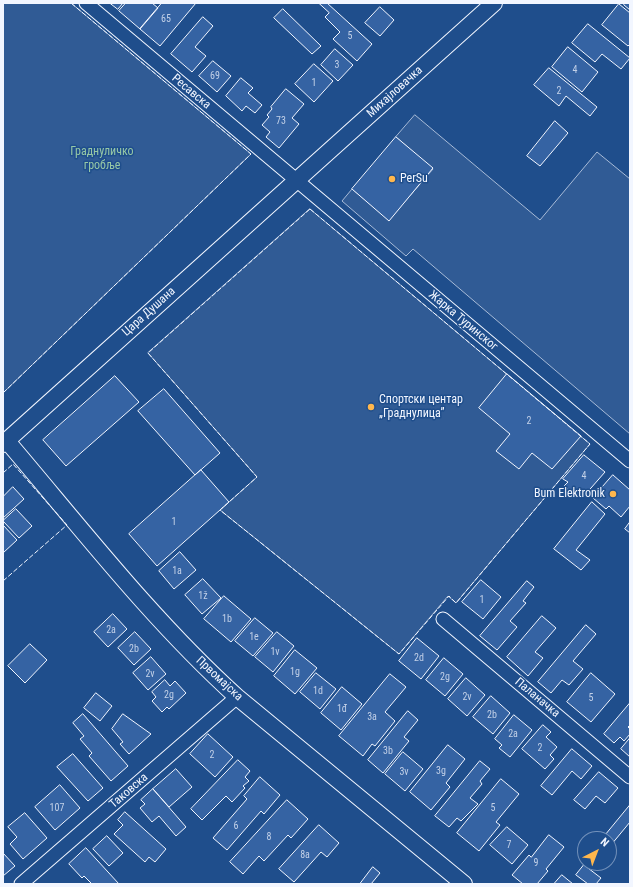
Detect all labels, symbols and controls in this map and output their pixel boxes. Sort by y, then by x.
house number: 65 [161,13,171,25]
house number: 5 [348,30,352,42]
house number: 3 [335,59,339,71]
street label: Михајловачка [364,63,426,121]
house number: 4 [573,64,577,76]
house number: 69 [210,70,220,82]
street label: Ресавска [169,72,213,112]
house number: 1 [312,77,316,89]
house number: 2 [557,85,561,97]
house number: 73 [276,115,286,127]
park label: Граднуличко гробље [70,145,134,173]
place label: PerSu [400,172,428,186]
marker: PerSu [387,174,397,184]
street label: Цара Душана [119,284,179,340]
street label: Жарка Туринског [425,288,501,354]
place label: Спортски центар „Граднулица” [379,393,463,421]
marker: Спортски центар „Граднулица” [366,402,376,412]
house number: 2 [527,415,531,427]
house number: 4 [582,470,586,482]
place label: Bum Elektronik [534,487,605,501]
marker: Bum Elektronik [608,489,618,499]
house number: 1 [172,516,176,528]
house number: 1a [172,565,182,577]
house number: 1ž [198,590,208,602]
house number: 1 [480,594,484,606]
house number: 1b [222,613,232,625]
house number: 2a [106,624,116,636]
house number: 1e [249,631,259,643]
house number: 2b [129,643,139,655]
house number: 1v [270,646,280,658]
house number: 2d [414,652,424,664]
street label: Првомајска [193,654,245,704]
house number: 1g [290,666,300,678]
house number: 2v [145,668,155,680]
house number: 2g [440,671,450,683]
street label: Паланачка [512,675,562,721]
house number: 1d [313,685,323,697]
house number: 2g [164,689,174,701]
house number: 2v [462,691,472,703]
house number: 5 [589,692,593,704]
house number: 1đ [337,703,347,715]
house number: 2b [487,709,497,721]
house number: 3a [367,711,377,723]
house number: 2a [508,728,518,740]
house number: 2 [538,742,542,754]
house number: 3b [383,745,393,757]
house number: 2 [210,749,214,761]
house number: 3g [436,765,446,777]
house number: 3v [399,766,409,778]
street label: Таковска [107,770,151,812]
house number: 107 [50,802,64,814]
house number: 5 [491,802,495,814]
house number: 6 [234,820,238,832]
house number: 8 [267,831,271,843]
north arrow [577,831,617,871]
text: N [598,835,612,850]
house number: 7 [507,839,511,851]
house number: 8a [300,849,310,861]
house number: 9 [534,857,538,869]

